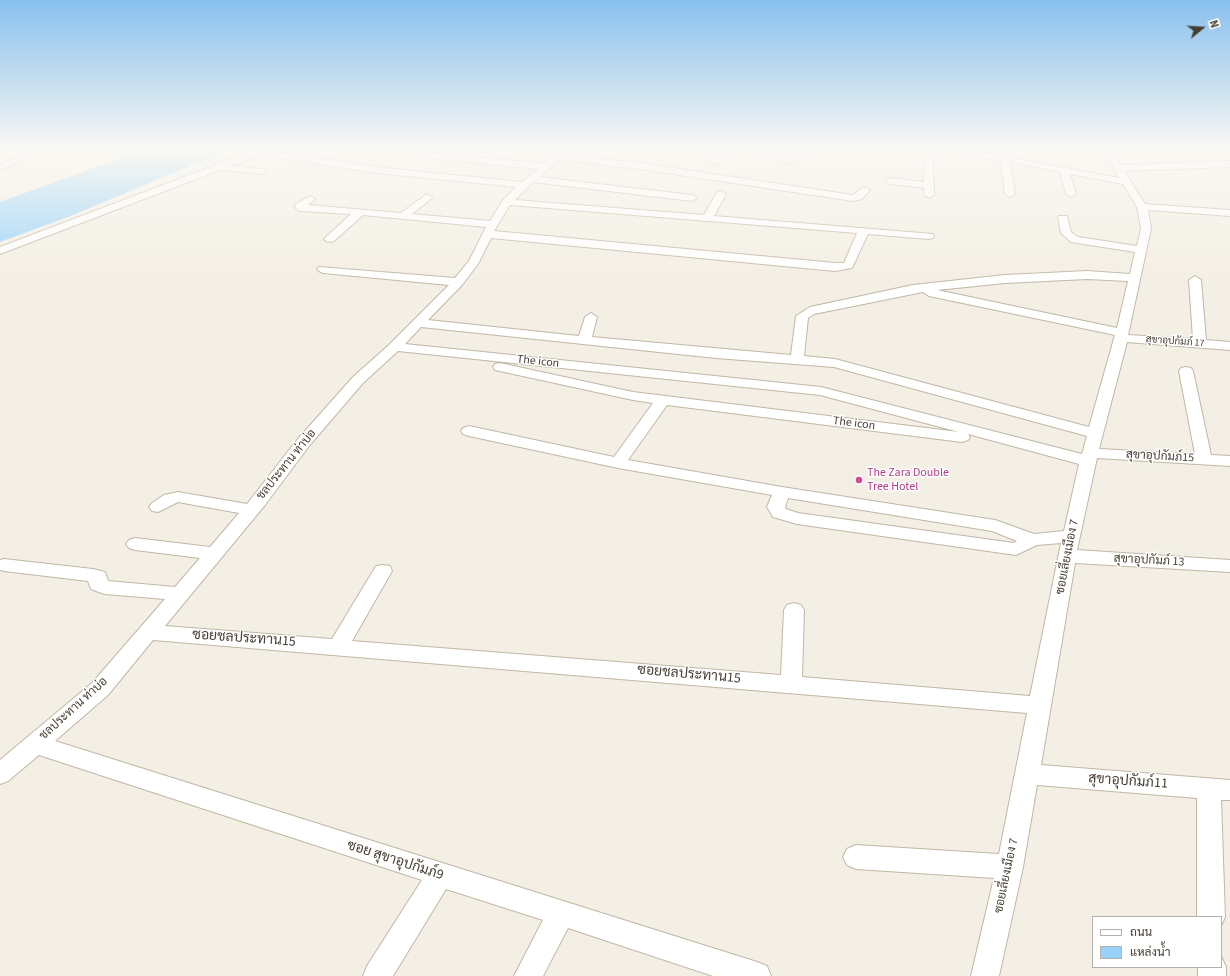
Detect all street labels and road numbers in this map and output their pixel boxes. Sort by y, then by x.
street label: สุขาอุปกัมภ์ 17 [1145,334,1205,350]
street label: The icon [516,353,560,371]
street label: The icon [832,414,876,434]
street label: ชลประทาน ท่าบ่อ [254,427,320,503]
street label: สุขาอุปกัมภ์15 [1125,448,1195,466]
street label: ซอยเลี่ยงเมือง 7 [1054,518,1082,596]
street label: สุขาอุปกัมภ์ 13 [1113,552,1185,570]
street label: ซอยชลประทาน15 [192,627,296,651]
street label: ซอยชลประทาน15 [637,662,741,688]
street label: ชลประทาน ท่าบ่อ [37,675,111,743]
street label: สุขาอุปกัมภ์11 [1088,771,1168,793]
street label: ซอย สุขาอุปกัมภ์9 [345,837,445,885]
street label: ซอยเลี่ยงเมือง 7 [992,837,1022,915]

